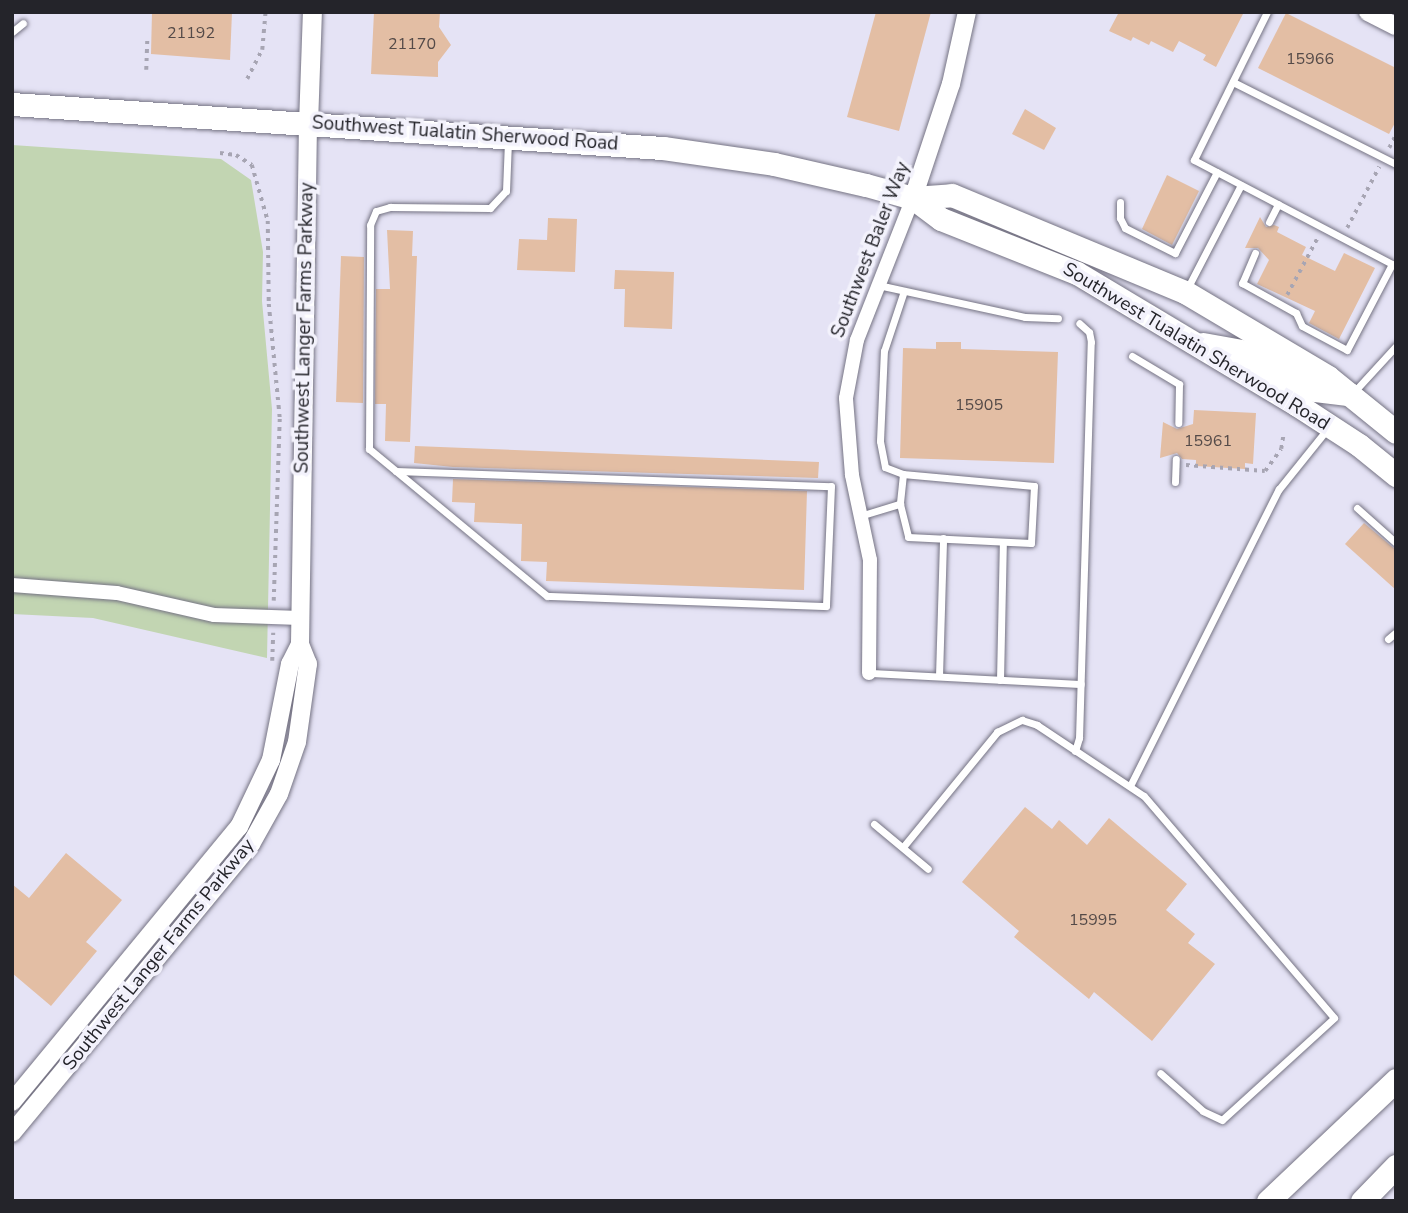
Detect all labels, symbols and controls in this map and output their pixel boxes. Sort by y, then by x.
house number: 21192 [167,23,215,43]
house number: 21170 [388,34,436,54]
house number: 15966 [1286,49,1334,69]
street label: Southwest Tualatin Sherwood Road [311,112,619,156]
street label: Southwest Baler Way [827,159,915,341]
street label: Southwest Langer Farms Parkway [291,182,319,474]
street label: Southwest Tualatin Sherwood Road [1059,258,1333,436]
house number: 15905 [955,395,1003,415]
house number: 15961 [1184,431,1232,451]
street label: Southwest Langer Farms Parkway [59,835,259,1075]
house number: 15995 [1069,910,1117,930]

